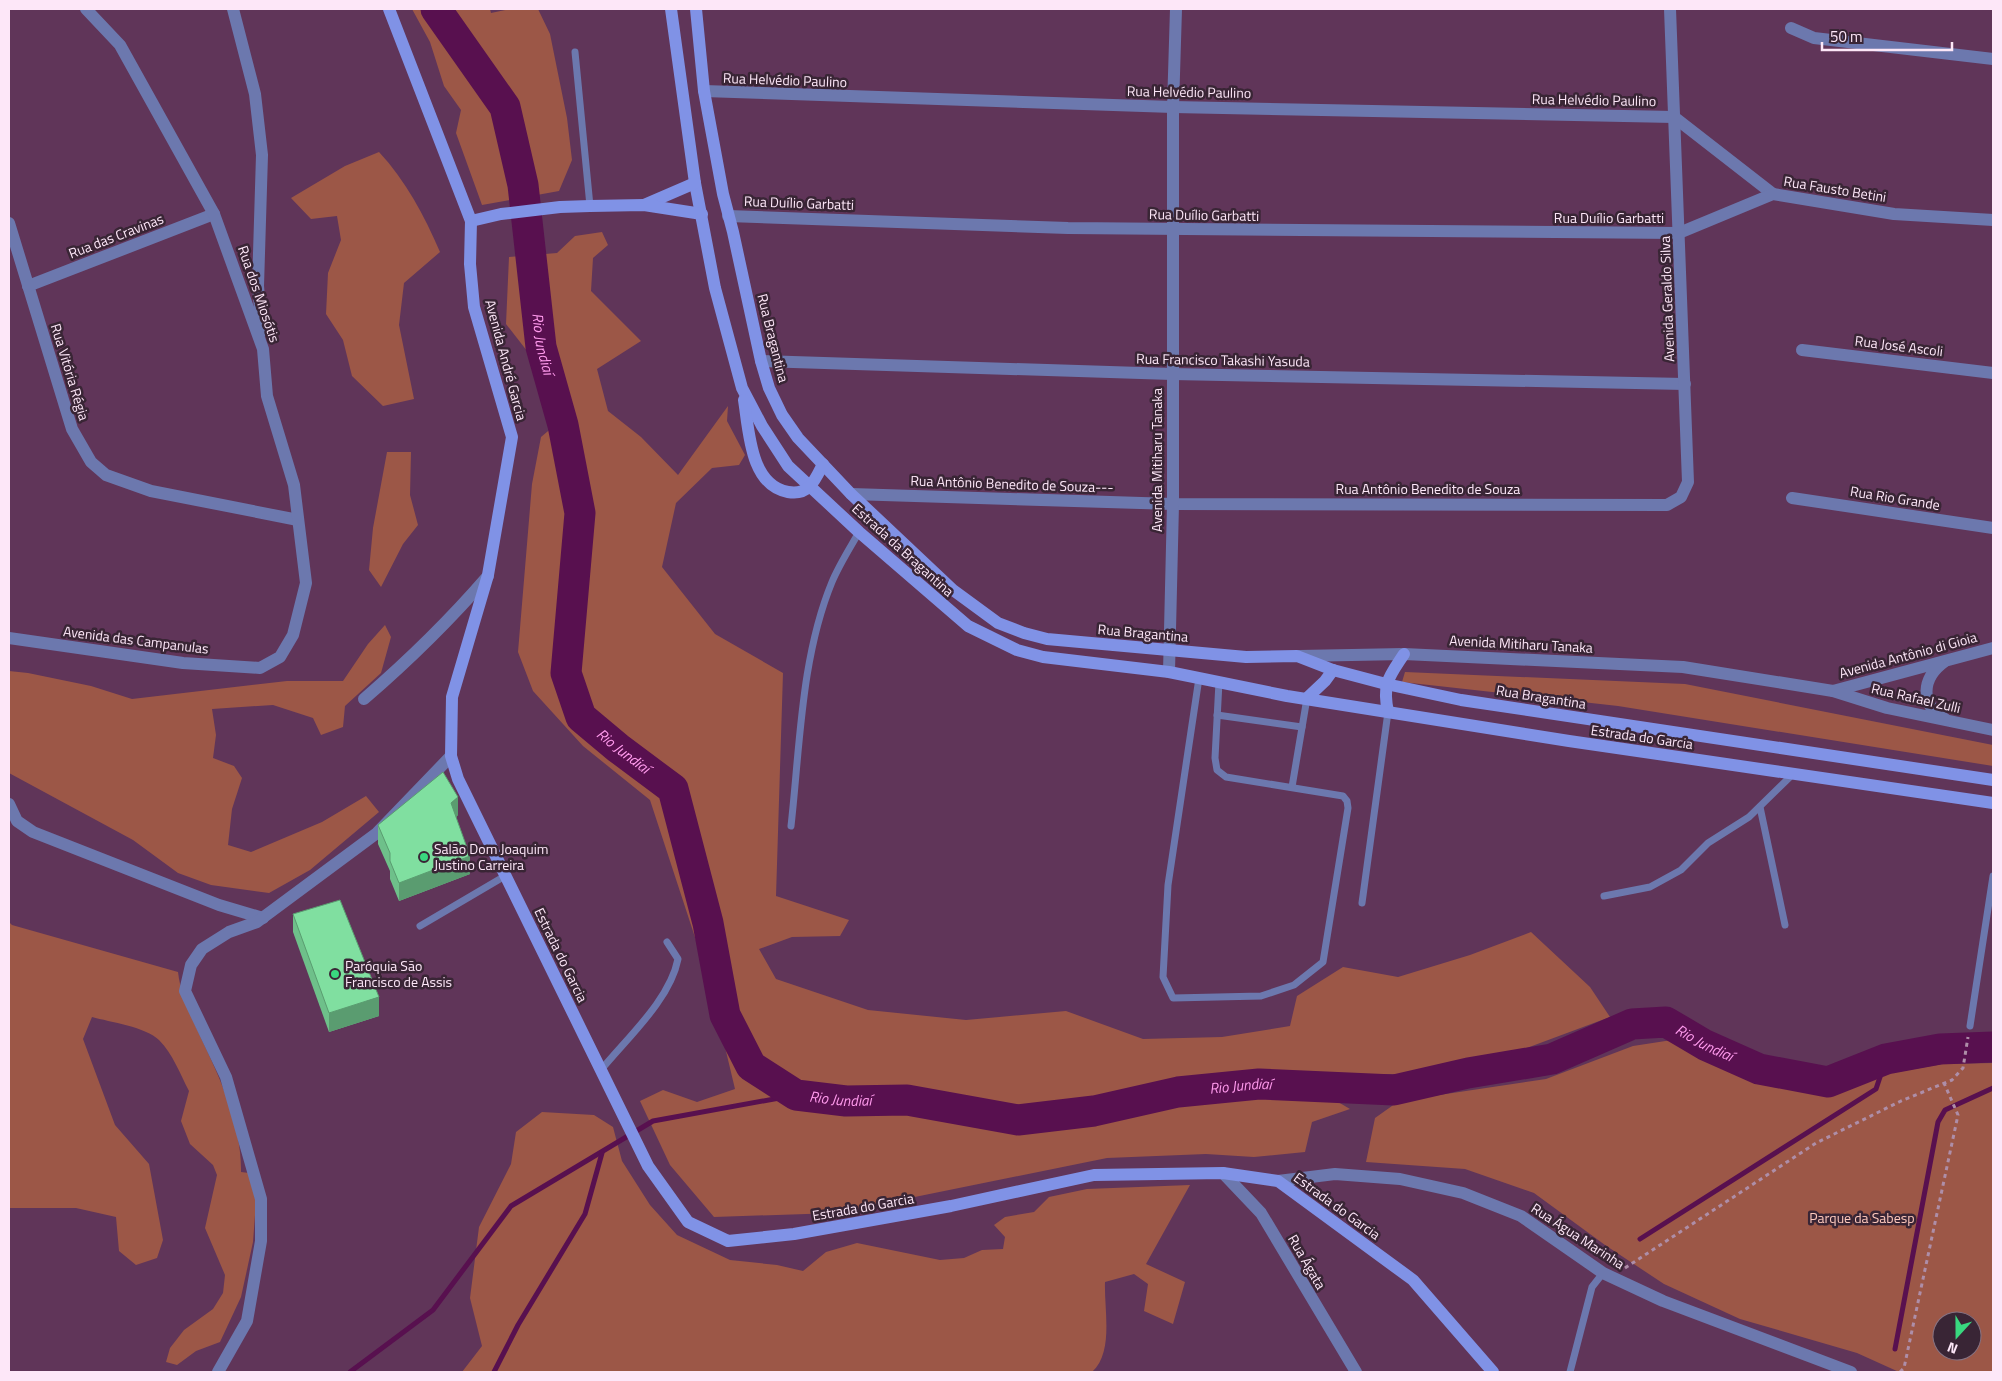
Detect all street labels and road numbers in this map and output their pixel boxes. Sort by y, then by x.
street label: Rua Helvédio Paulino [723,67,848,92]
street label: Rua Helvédio Paulino [1127,80,1251,103]
street label: Rua Helvédio Paulino [1532,88,1656,111]
street label: Rua Fausto Betini [1782,170,1888,207]
street label: Rua Duílio Garbatti [744,190,854,215]
street label: Rua Duílio Garbatti [1149,203,1259,226]
street label: Rua Duílio Garbatti [1554,207,1664,228]
street label: Rua das Cravinas [65,208,166,263]
street label: Avenida Geraldo Silva [1654,236,1679,362]
street label: Rua dos Miosótis [233,243,286,345]
street label: Rua Bragantina [752,291,795,384]
street label: Avenida André Garcia [480,297,533,423]
street label: Rua Vitória Régia [46,321,95,423]
street label: Rua José Ascoli [1854,330,1944,361]
street label: Rua Francisco Takashi Yasuda [1136,347,1310,372]
street label: Avenida Mitiharu Tanaka [1146,388,1167,532]
street label: Rua Antônio Benedito de Souza--- [910,469,1114,498]
street label: Rua Antônio Benedito de Souza [1336,478,1520,499]
street label: Rua Rio Grande [1849,480,1942,515]
street label: Estrada da Bragantina [848,498,959,601]
street label: Rua Bragantina [1097,618,1189,647]
street label: Avenida das Campanulas [62,620,210,659]
street label: Avenida Antônio di Gioia [1837,626,1979,683]
street label: Avenida Mitiharu Tanaka [1449,629,1593,658]
street label: Rua Rafael Zulli [1869,677,1963,718]
street label: Rua Bragantina [1495,679,1588,714]
street label: Estrada do Garcia [1590,719,1694,754]
street label: Estrada do Garcia [529,904,593,1006]
street label: Estrada do Garcia [1289,1167,1385,1244]
street label: Estrada do Garcia [810,1187,915,1226]
street label: Rua Água Marinha [1527,1197,1629,1274]
street label: Rua Ágata [1283,1230,1332,1293]

